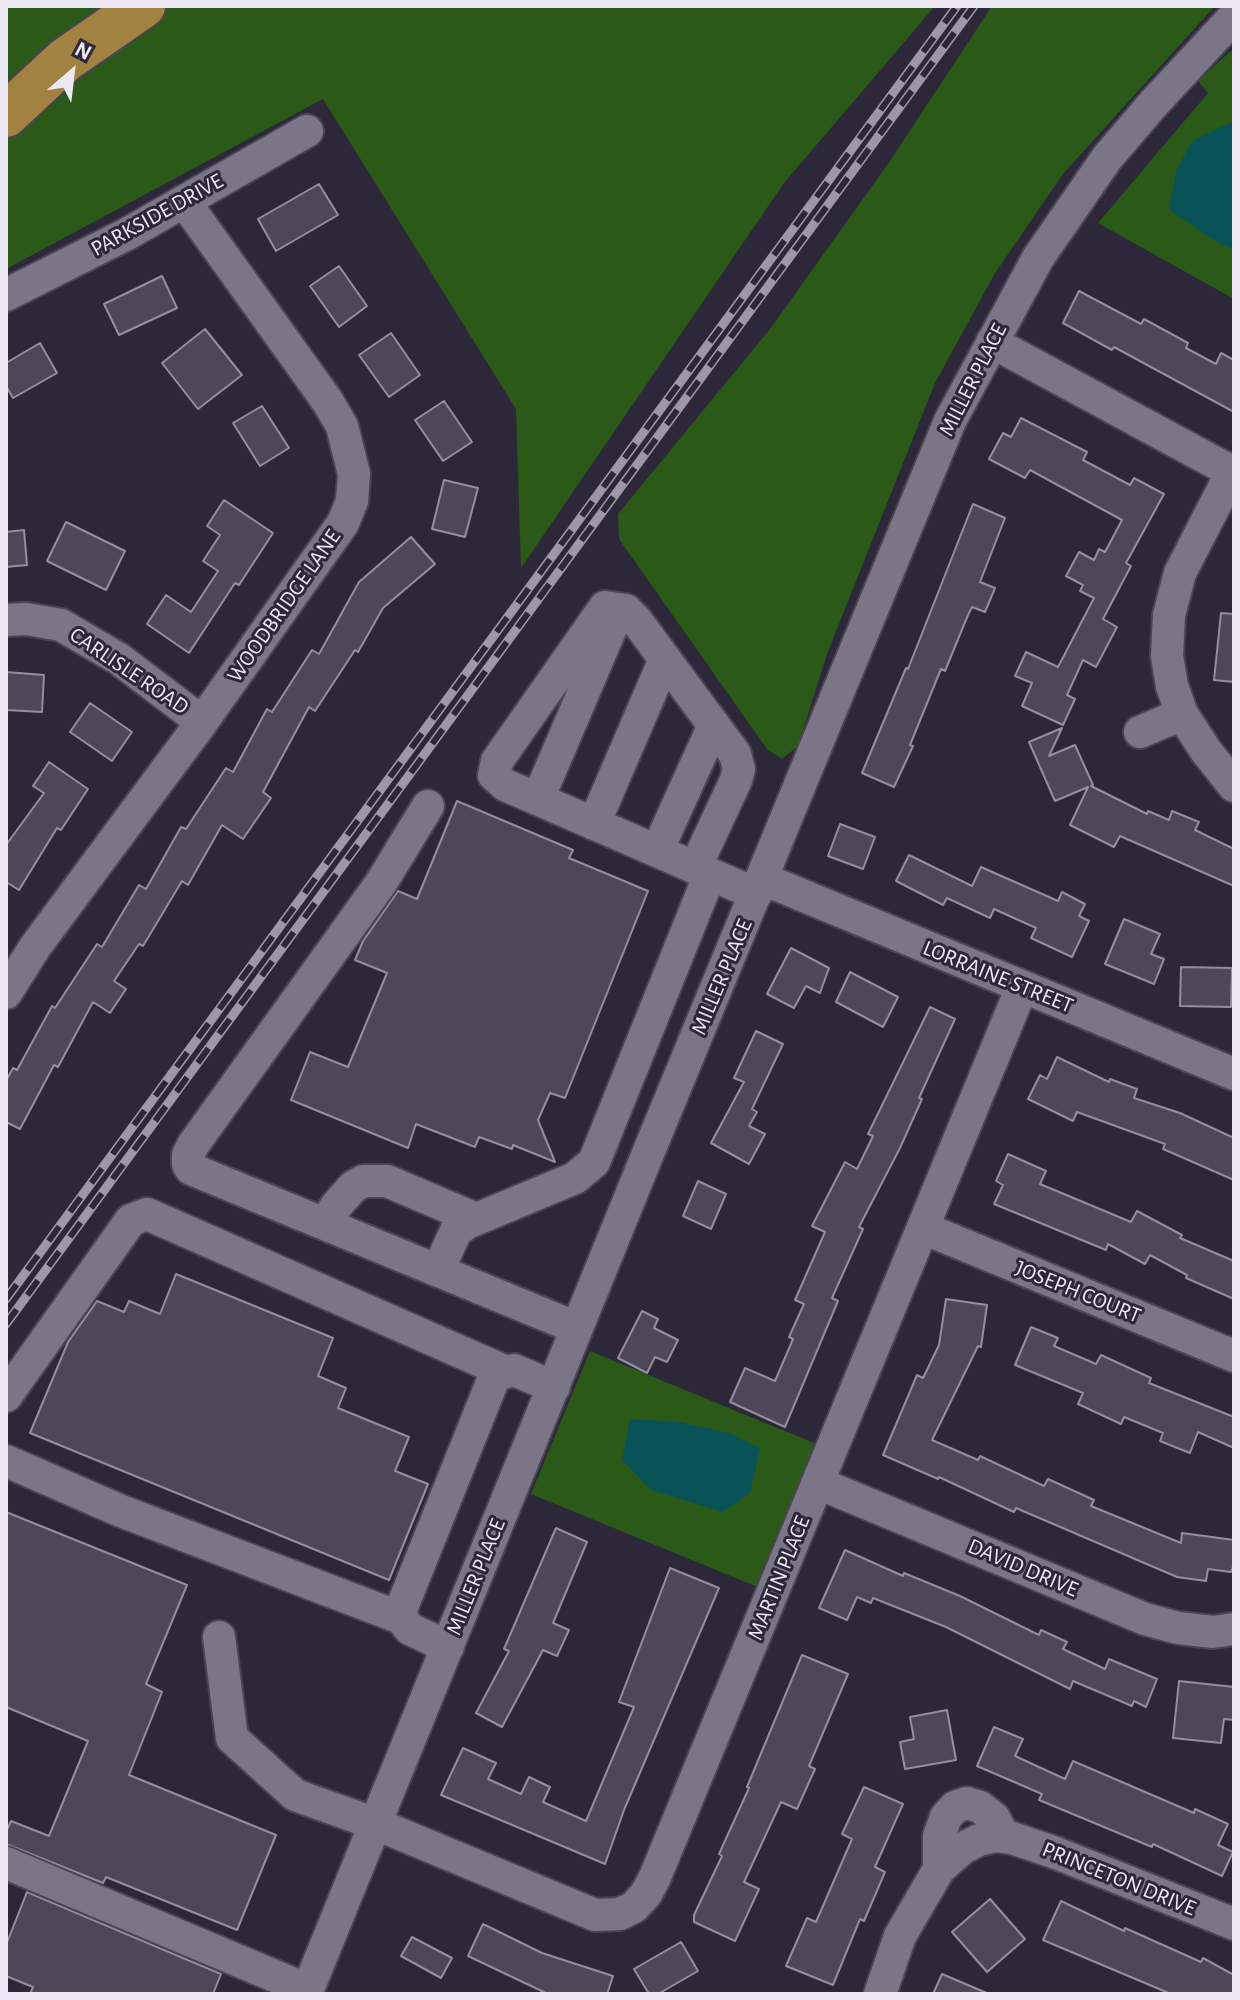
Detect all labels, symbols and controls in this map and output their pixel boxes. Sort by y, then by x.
north arrow [32,32,112,112]
text: N [71,38,95,64]
street label: PARKSIDE DRIVE [86,168,228,262]
street label: MILLER PLACE [933,319,1013,441]
street label: WOODBRIDGE LANE [221,524,347,688]
street label: CARLISLE ROAD [65,622,193,720]
street label: MILLER PLACE [686,915,758,1039]
street label: LORRAINE STREET [919,935,1077,1019]
street label: JOSEPH COURT [1011,1255,1145,1329]
street label: MARTIN PLACE [742,1512,816,1644]
street label: MILLER PLACE [441,1515,511,1639]
street label: DAVID DRIVE [964,1533,1082,1603]
street label: PRINCETON DRIVE [1038,1836,1200,1922]

